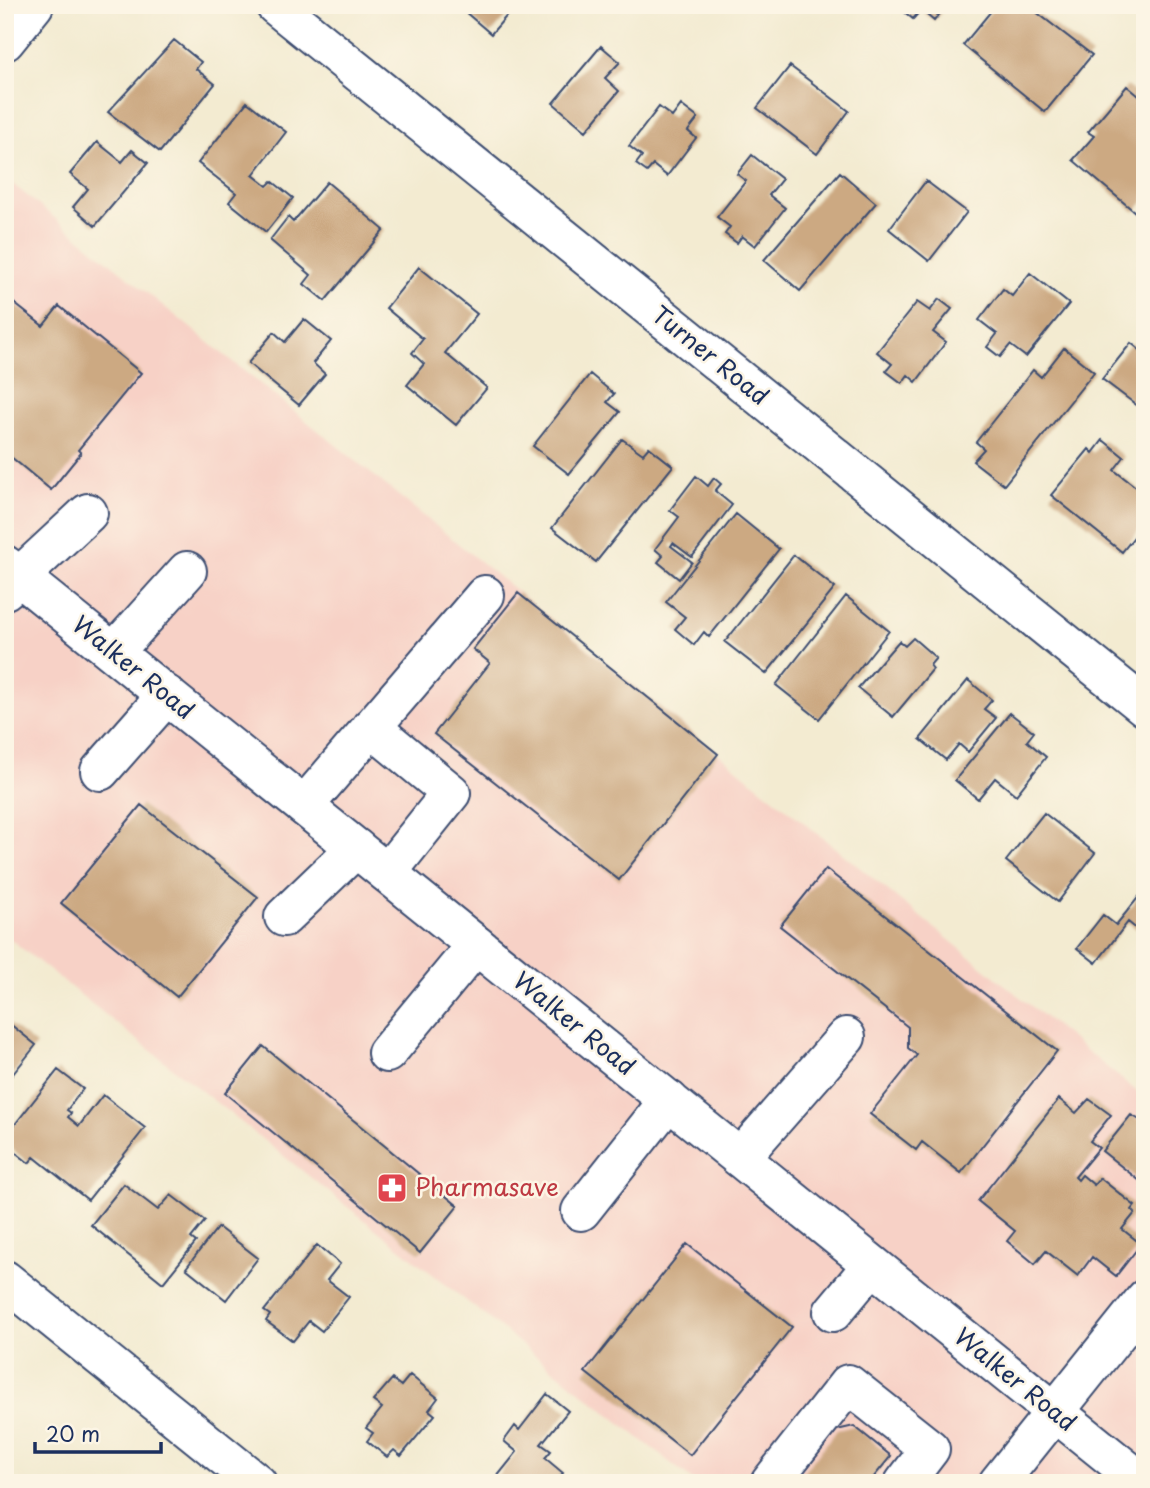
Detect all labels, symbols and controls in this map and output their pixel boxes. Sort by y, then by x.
street label: Turner Road [645,296,777,413]
street label: Walker Road [65,606,203,727]
street label: Walker Road [506,962,644,1083]
place label: Pharmasave [415,1168,559,1204]
pharmacy icon: Pharmasave [375,1171,409,1205]
street label: Walker Road [947,1318,1085,1439]
scale bar [35,1411,161,1455]
text: 20 m [46,1417,100,1449]

